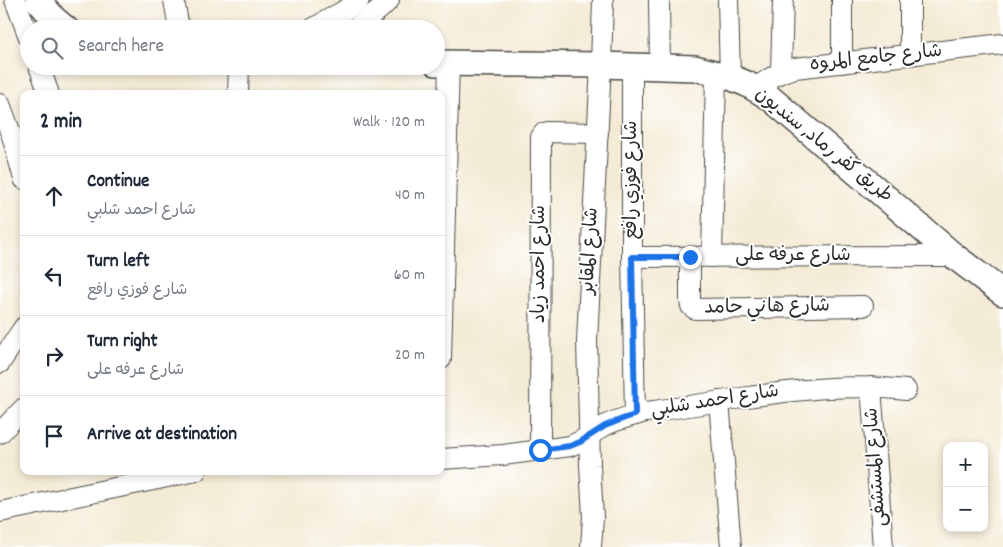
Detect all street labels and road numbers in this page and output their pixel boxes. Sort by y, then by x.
street label: شارع جامع المروه [808,39,944,79]
street label: طريق كفر رماد, سنديون [748,82,898,210]
street label: شارع فوزي رافع [619,120,646,240]
street label: شارع احمد زياد [527,205,554,323]
street label: شارع المقابر [575,207,607,297]
street label: شارع عرفه على [735,243,851,270]
street label: شارع هاني حامد [704,293,830,323]
street label: شارع احمد شلبي [649,379,781,425]
street label: شارع المستشفى [859,407,895,527]

